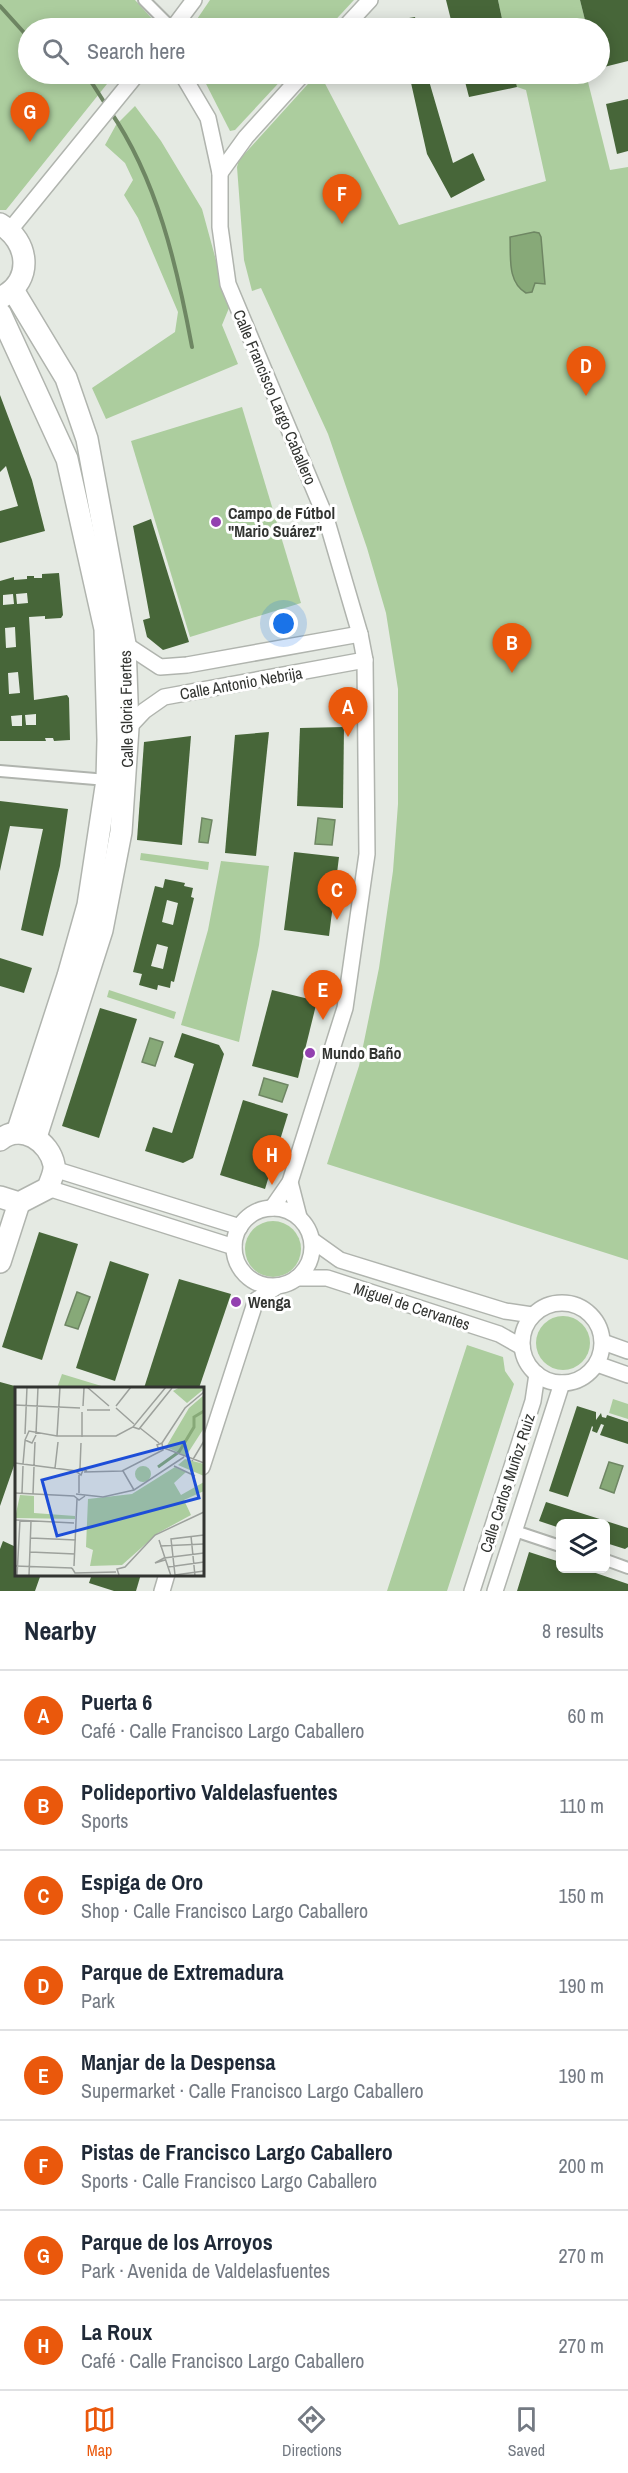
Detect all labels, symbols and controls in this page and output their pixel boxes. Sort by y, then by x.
search box [18,18,610,84]
icon: search [39,35,72,68]
text: Search here [87,36,185,66]
pin: G [10,92,50,142]
pin: F [322,174,362,224]
street label: Calle Francisco Largo Caballero [228,306,322,488]
pin: D [566,346,606,396]
place label: Campo de Fútbol "Mario Suárez" [228,502,335,542]
marker: Campo de Fútbol "Mario Suárez" [209,515,223,529]
your location [269,609,298,638]
pin: B [492,624,532,673]
street label: Calle Gloria Fuertes [114,650,138,768]
street label: Calle Antonio Nebrija [178,661,305,705]
pin: A [328,688,368,737]
pin: C [318,870,356,920]
pin: E [304,970,342,1020]
place label: Mundo Baño [322,1042,401,1064]
marker: Mundo Baño [303,1046,317,1060]
pin: H [252,1136,292,1185]
street label: Miguel de Cervantes [351,1277,473,1335]
place label: Wenga [248,1291,291,1313]
marker: Wenga [229,1295,243,1309]
inset map [15,1387,204,1576]
street label: Calle Carlos Muñoz Ruiz [474,1410,540,1555]
map controls [556,1519,610,1573]
button: layers [556,1519,610,1573]
text: Nearby [24,1613,96,1648]
text: 8 results [542,1617,604,1644]
text: Puerta 6 [81,1687,152,1717]
text: A [38,1702,49,1729]
text: 60 m [568,1702,604,1729]
text: Café · Calle Francisco Largo Caballero [81,1717,364,1744]
text: Polideportivo Valdelasfuentes [81,1777,338,1807]
text: B [38,1792,49,1819]
text: 110 m [560,1792,604,1819]
text: Sports [81,1807,128,1834]
text: Espiga de Oro [81,1867,203,1897]
text: C [38,1882,49,1909]
text: 150 m [558,1882,604,1909]
text: Shop · Calle Francisco Largo Caballero [81,1897,368,1924]
text: Parque de Extremadura [81,1957,284,1987]
text: D [38,1972,49,1999]
text: 190 m [558,1972,604,1999]
text: Park [81,1987,115,2014]
text: Manjar de la Despensa [81,2047,276,2077]
text: E [38,2062,49,2089]
text: 190 m [558,2062,604,2089]
text: Supermarket · Calle Francisco Largo Caballero [81,2077,424,2104]
text: Pistas de Francisco Largo Caballero [81,2137,393,2167]
text: F [38,2152,49,2179]
text: 200 m [558,2152,604,2179]
text: Sports · Calle Francisco Largo Caballero [81,2167,377,2194]
text: Parque de los Arroyos [81,2227,273,2257]
text: G [37,2242,50,2269]
text: 270 m [558,2242,604,2269]
text: Park · Avenida de Valdelasfuentes [81,2257,330,2284]
text: La Roux [81,2317,152,2347]
text: H [38,2332,49,2359]
text: 270 m [558,2332,604,2359]
text: Café · Calle Francisco Largo Caballero [81,2347,364,2374]
tab: Map [83,2403,116,2461]
tab: Directions [282,2403,342,2461]
tab: Saved [508,2403,545,2461]

